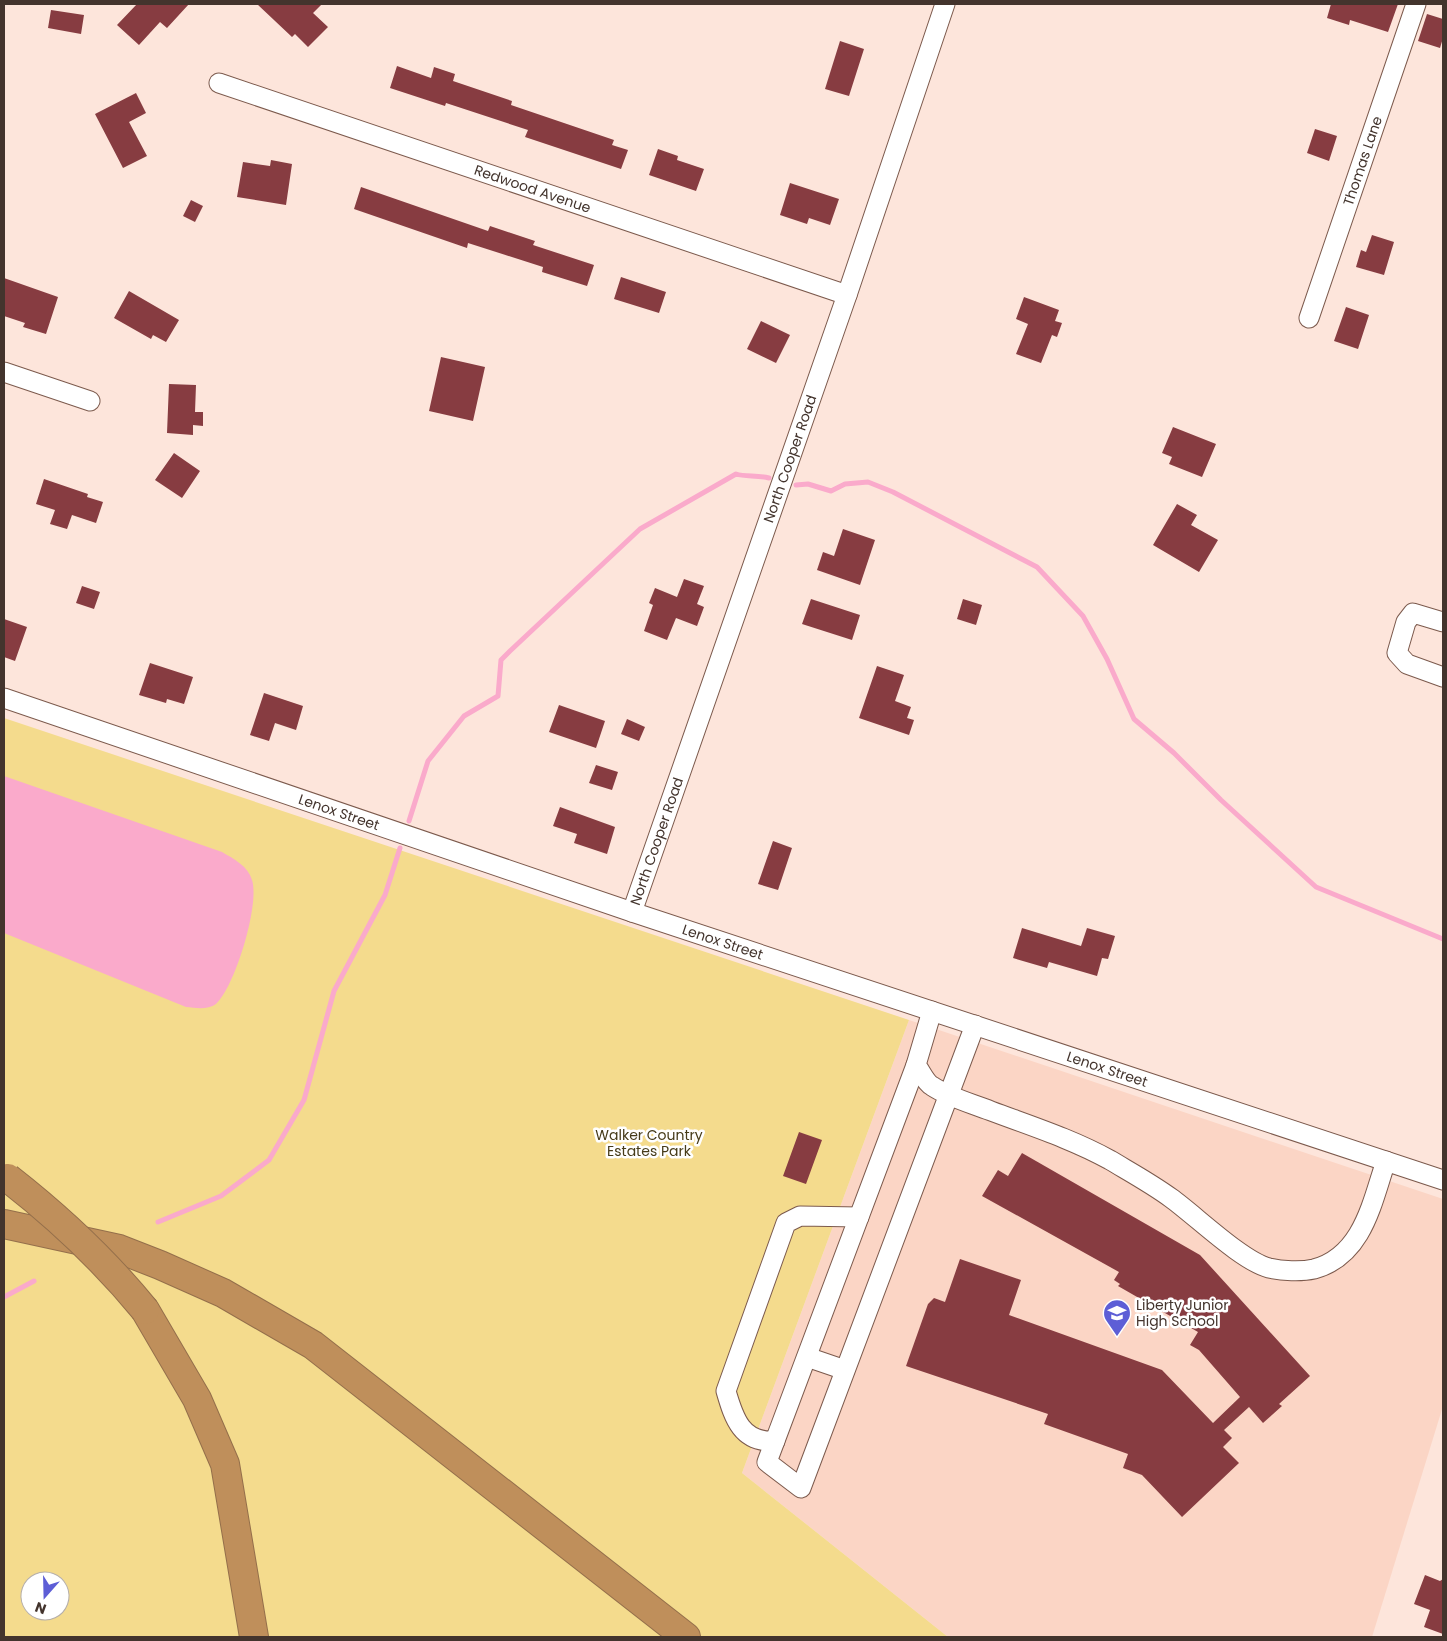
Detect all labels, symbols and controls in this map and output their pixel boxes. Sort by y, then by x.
street label: Thomas Lane [1338,113,1387,208]
street label: Redwood Avenue [472,160,594,218]
street label: North Cooper Road [758,392,821,525]
street label: North Cooper Road [625,775,688,908]
street label: Lenox Street [296,789,382,835]
street label: Lenox Street [680,919,766,965]
street label: Lenox Street [1064,1046,1150,1092]
park label: Walker Country Estates Park [595,1125,703,1161]
place label: Liberty Junior High School [1136,1295,1229,1331]
school or university icon: Liberty Junior High School [1102,1298,1132,1337]
north arrow [20,1571,70,1621]
text: N [32,1597,49,1619]

